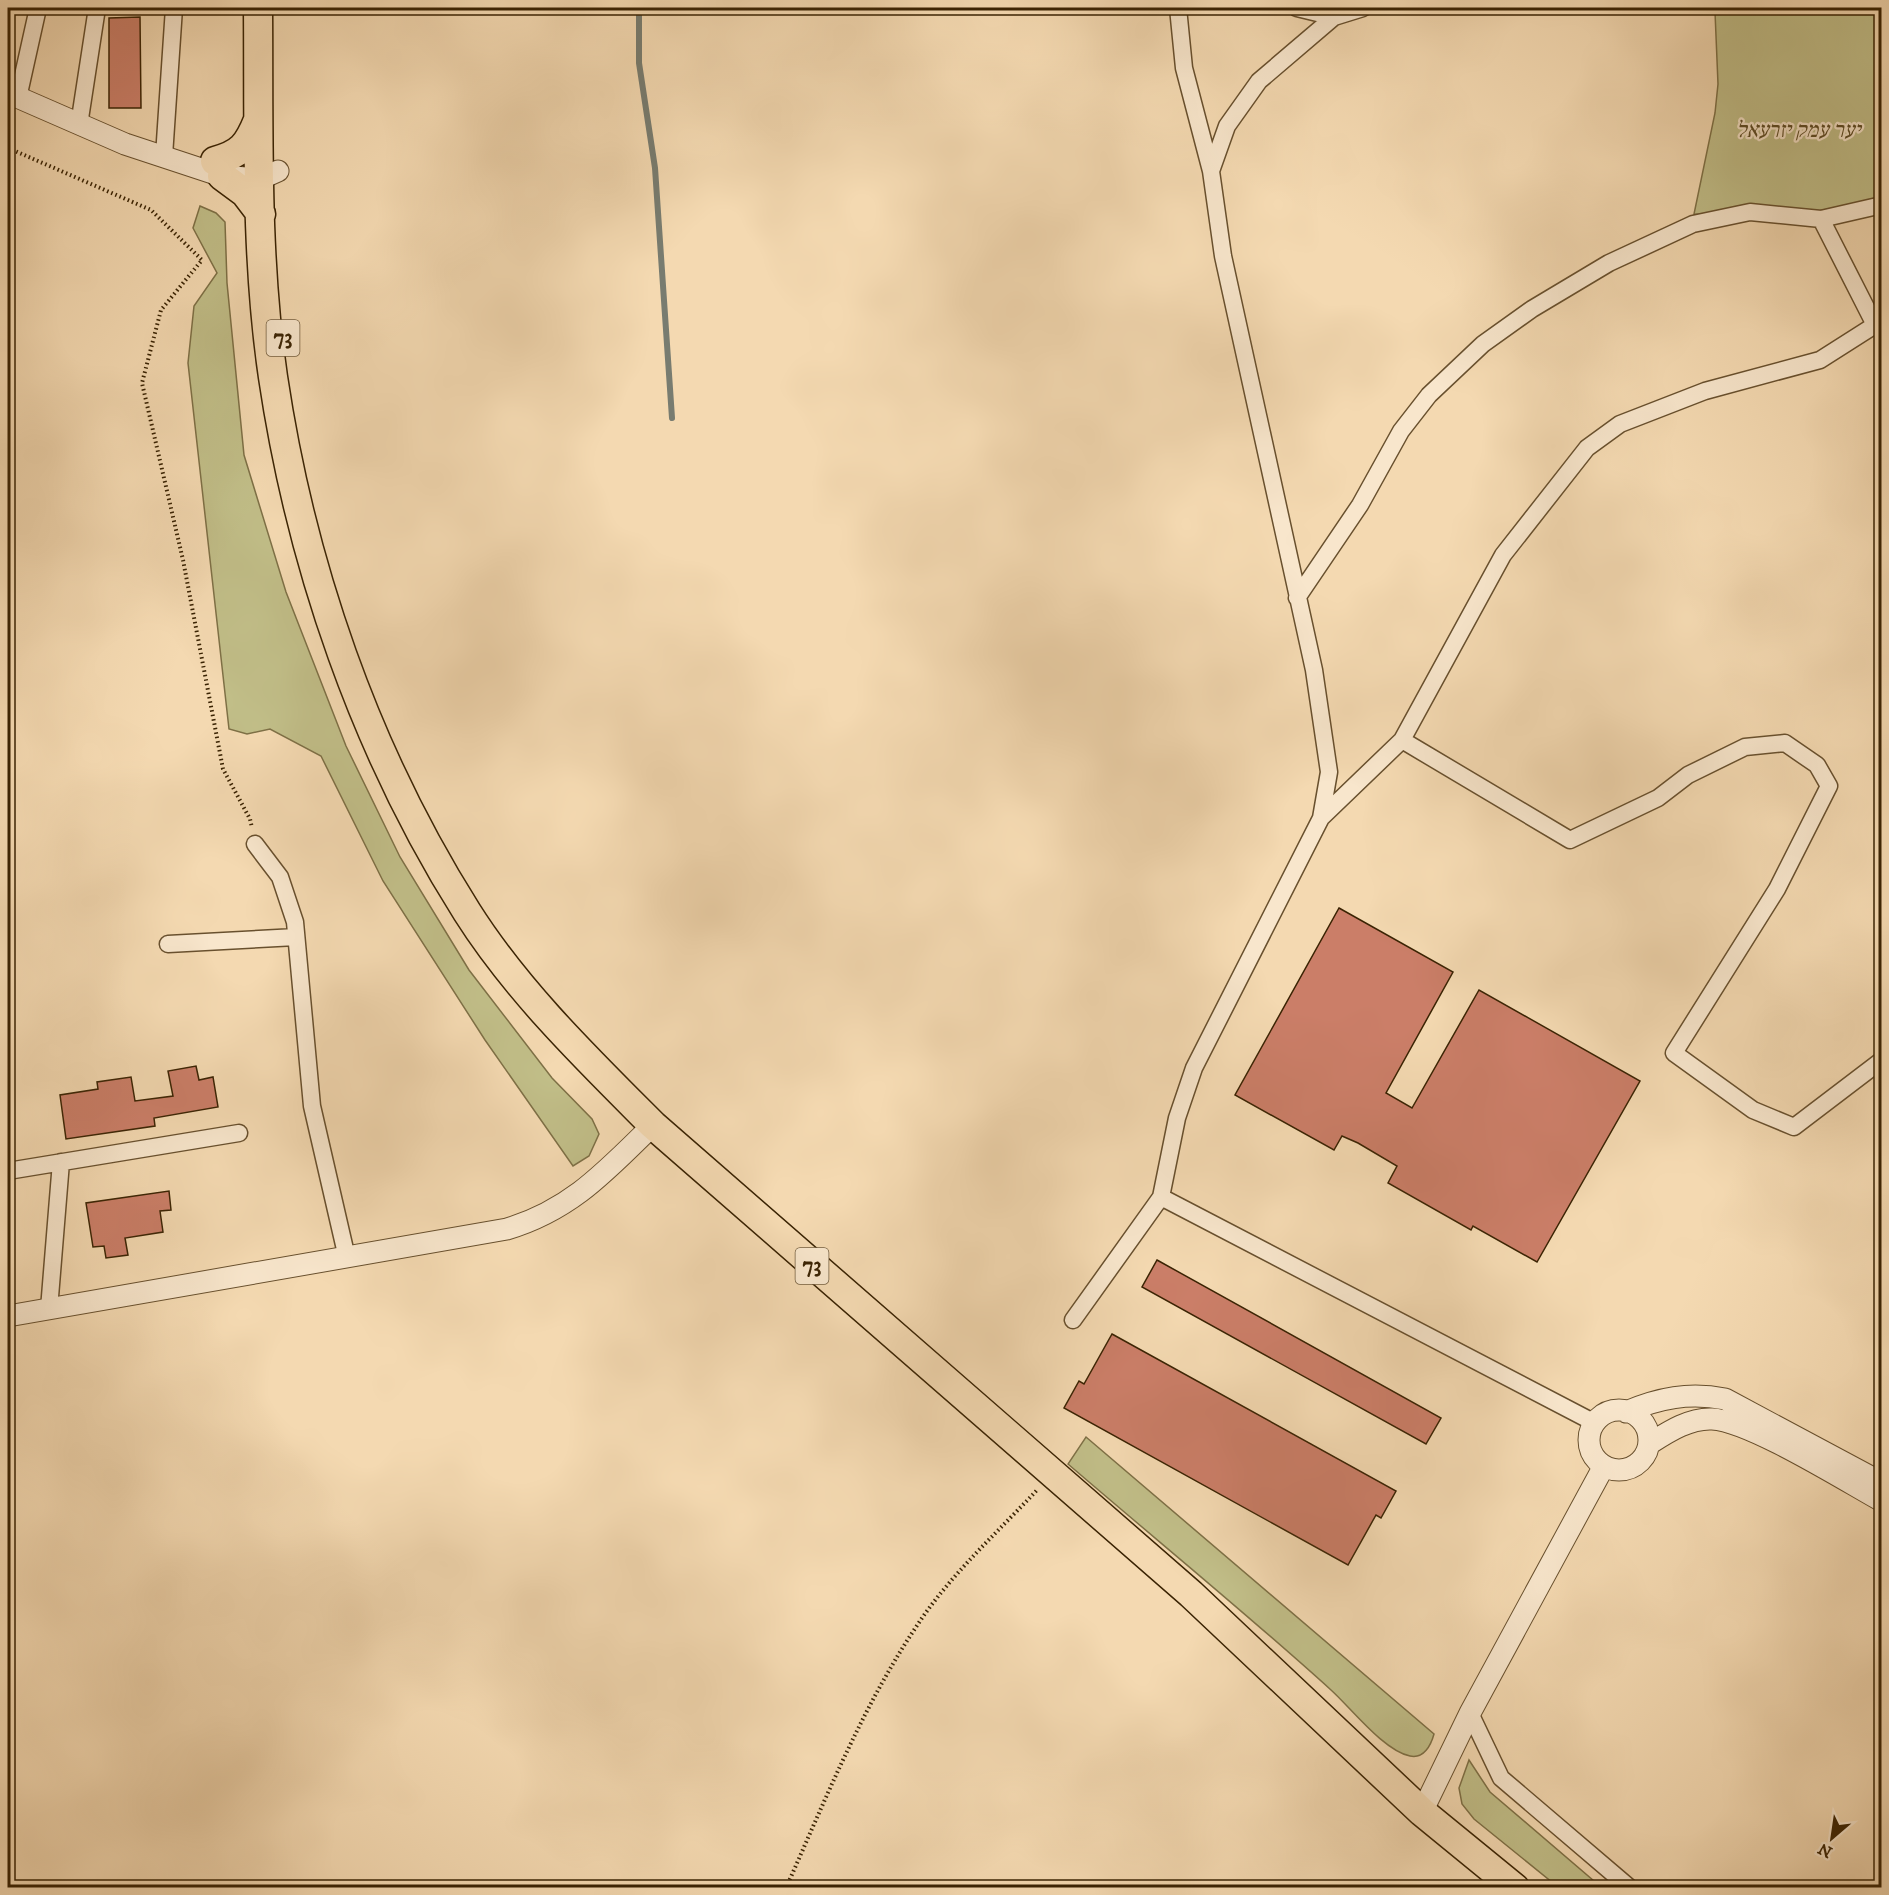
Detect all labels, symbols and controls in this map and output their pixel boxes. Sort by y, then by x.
park label: יער עמק יזרעאל [1736,117,1862,144]
road number: 73 [266,320,300,356]
road number: 73 [796,1248,828,1284]
north arrow [1802,1808,1862,1868]
text: N [1815,1838,1836,1862]

